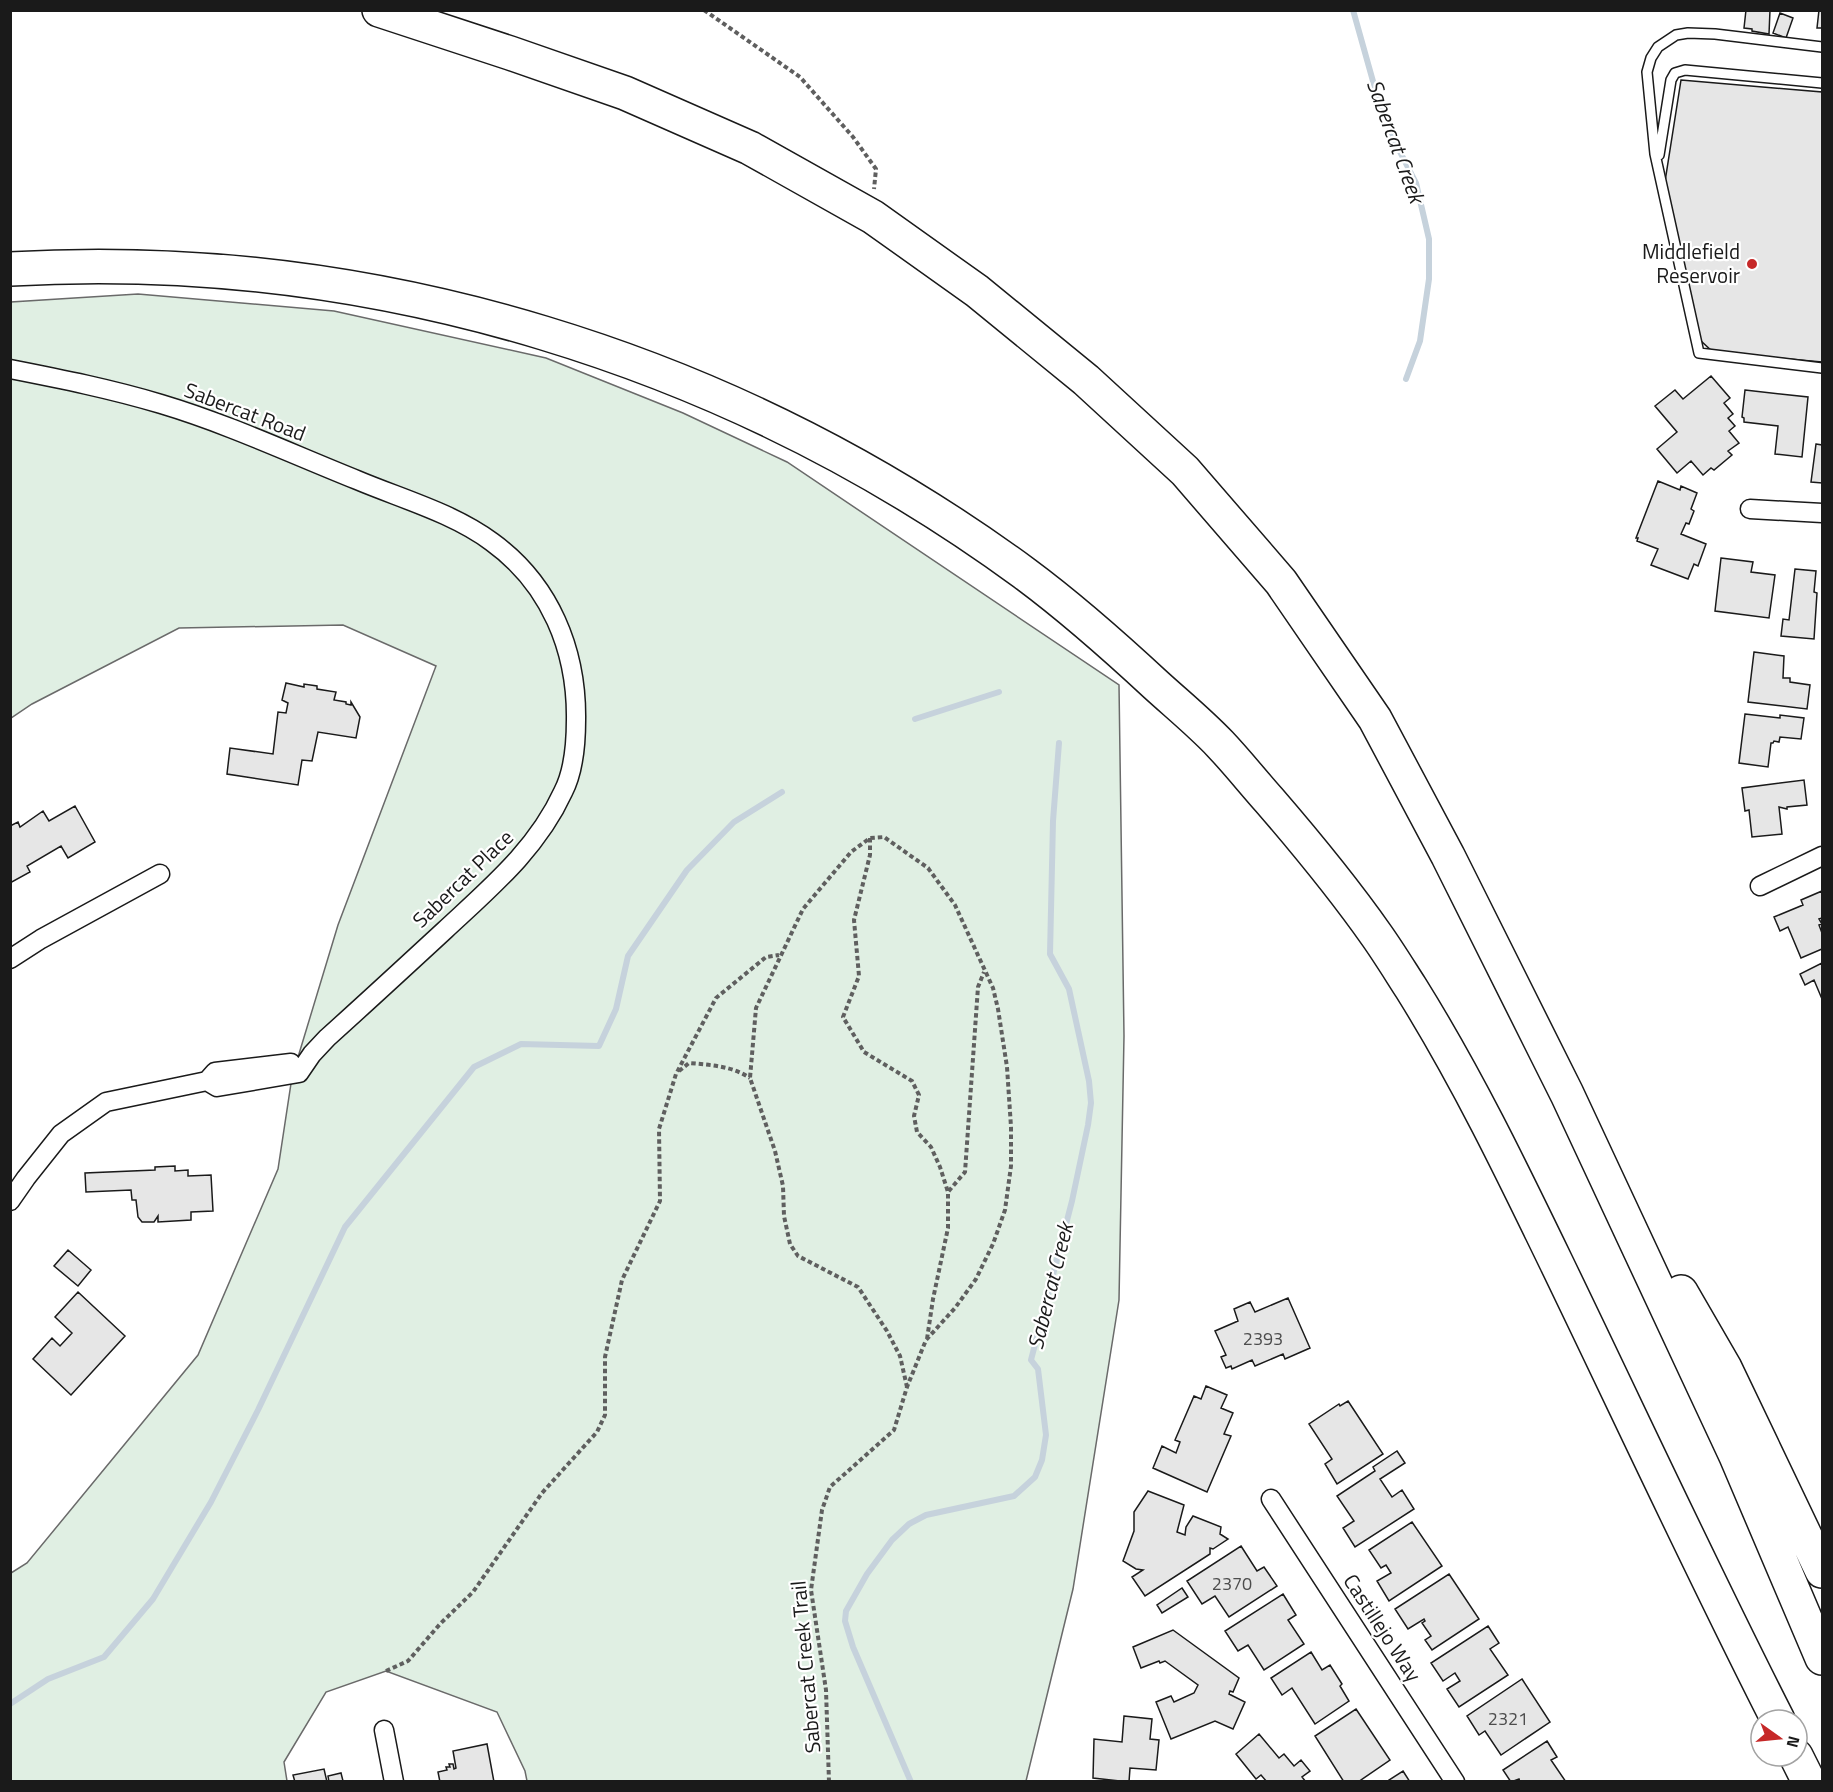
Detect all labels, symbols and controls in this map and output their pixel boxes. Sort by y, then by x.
water label: Sabercat Creek [1358,74,1435,210]
place label: Middlefield Reservoir [1642,235,1740,291]
marker: Middlefield Reservoir [1745,257,1759,271]
street label: Sabercat Road [180,373,311,449]
street label: Sabercat Place [405,822,520,935]
water label: Sabercat Creek [1018,1217,1083,1353]
house number: 2393 [1243,1325,1283,1352]
street label: Castillejo Way [1336,1567,1430,1688]
house number: 2370 [1212,1570,1252,1597]
street label: Sabercat Creek Trail [782,1579,828,1755]
house number: 2321 [1488,1705,1528,1732]
north arrow [1749,1708,1809,1768]
text: N [1780,1733,1807,1750]

